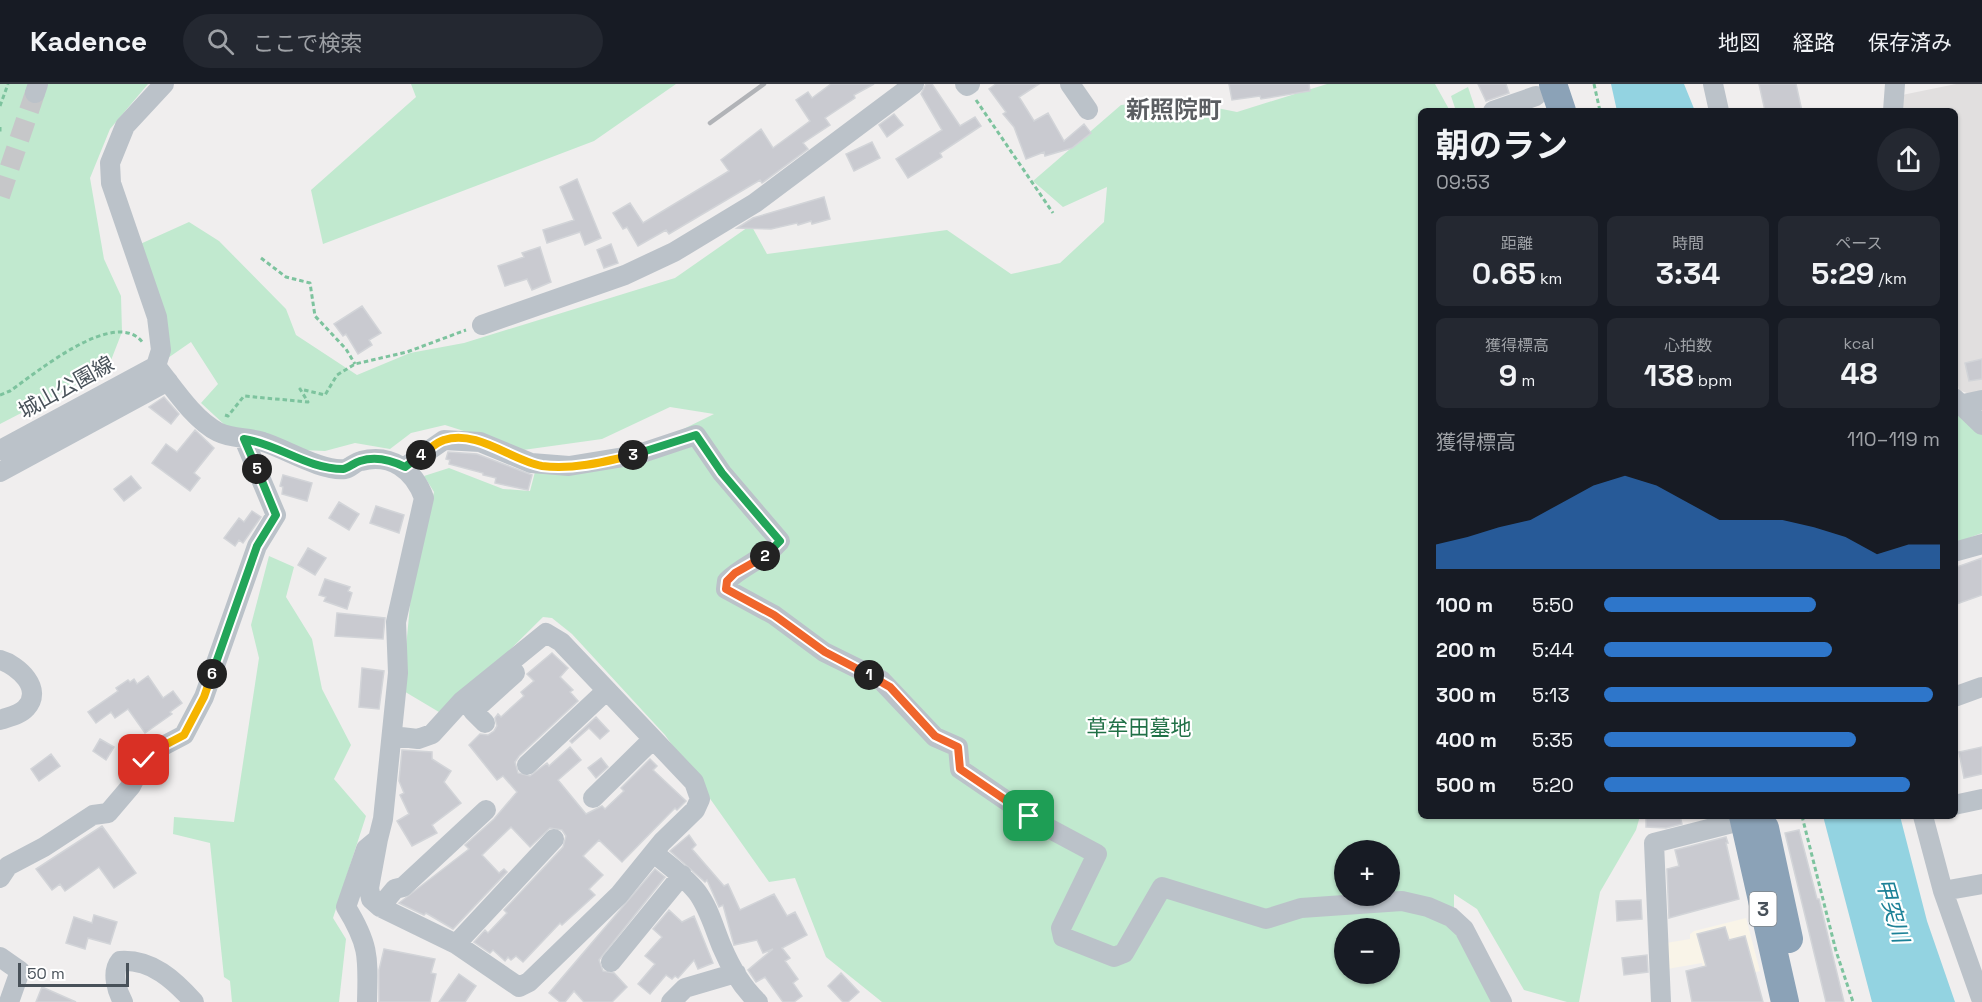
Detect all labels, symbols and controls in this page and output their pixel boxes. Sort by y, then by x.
search box [183,14,603,68]
text: Kadence [30,23,147,59]
icon: search [204,25,237,58]
text: ここで検索 [252,29,362,57]
text: 地図 [1718,29,1760,56]
text: 経路 [1793,29,1835,56]
text: 保存済み [1868,29,1952,56]
district label: 新照院町 [1126,94,1222,125]
text: 朝のラン [1436,125,1568,167]
button: share [1877,128,1940,191]
text: 09:53 [1436,169,1490,195]
text: 距離 [1501,233,1533,254]
text: 時間 [1672,233,1704,254]
text: ペース [1835,233,1883,254]
text: 0.65 [1472,254,1536,293]
text: 3:34 [1656,254,1720,293]
text: 5:29 [1811,254,1874,293]
text: km [1536,268,1562,289]
text: /km [1874,268,1907,289]
text: kcal [1844,333,1874,354]
text: 獲得標高 [1485,335,1549,356]
text: 心拍数 [1664,335,1712,356]
street label: 城山公園線 [14,350,118,424]
text: 48 [1840,354,1878,393]
text: 9 [1499,356,1517,395]
text: 138 [1644,356,1694,395]
text: m [1517,370,1535,391]
text: bpm [1694,370,1732,391]
text: 110–119 m [1847,426,1940,452]
text: 獲得標高 [1436,429,1516,455]
pin: 4 [406,440,436,470]
pin: 3 [618,440,648,470]
text: 4 [416,444,426,465]
text: 3 [628,444,638,465]
pin: 5 [242,454,272,484]
text: 5 [252,458,262,479]
pin: 2 [750,541,780,571]
text: 2 [760,545,770,566]
text: 100 m [1436,592,1493,618]
text: 5:50 [1532,592,1574,618]
text: 200 m [1436,637,1496,663]
text: 5:44 [1532,637,1574,663]
pin: 6 [197,659,227,689]
pin: 1 [854,660,884,690]
text: 6 [207,663,217,684]
text: 1 [865,664,873,685]
text: 300 m [1436,682,1496,708]
text: 5:13 [1532,682,1569,708]
park label: 草牟田墓地 [1087,714,1192,741]
text: 400 m [1436,727,1497,753]
text: 5:35 [1532,727,1573,753]
pin [118,734,169,785]
icon: check [127,743,160,776]
text: 500 m [1436,772,1496,798]
text: 5:20 [1532,772,1574,798]
pin [1003,790,1054,841]
icon: arrive [1012,799,1045,832]
map controls [1334,840,1400,984]
button: + [1334,840,1400,906]
water label: 甲突川 [1870,874,1916,947]
road number: 3 [1750,892,1776,926]
button: − [1334,918,1400,984]
scale bar [18,960,129,988]
text: 50 m [27,963,65,984]

